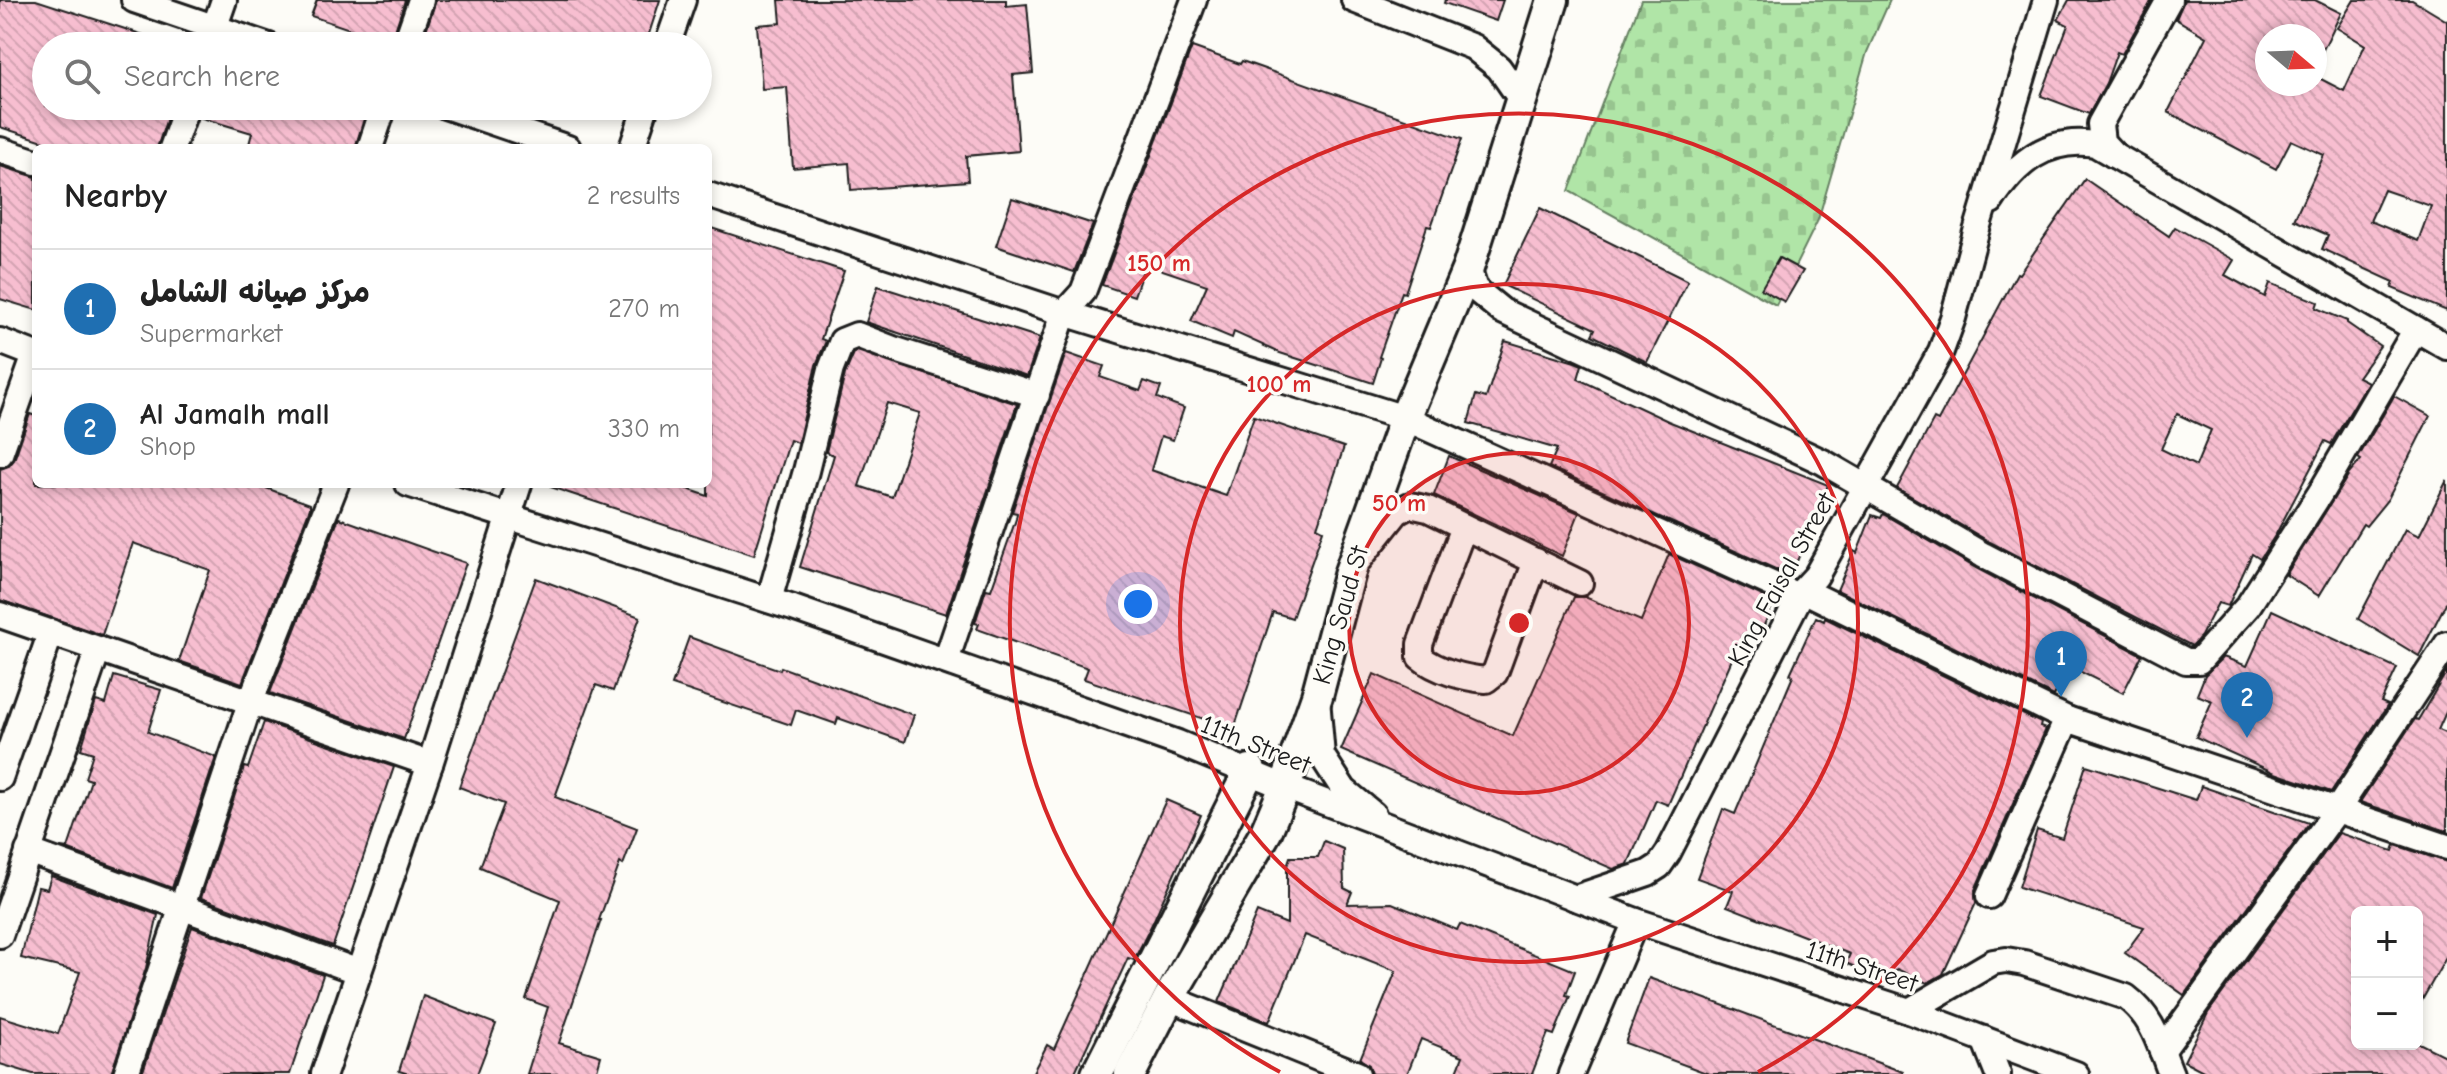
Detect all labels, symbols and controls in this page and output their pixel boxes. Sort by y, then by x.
north arrow [2255,24,2327,96]
search box [32,32,712,120]
icon: search [60,54,104,98]
text: Search here [124,59,280,94]
text: Nearby [64,176,167,216]
text: 2 results [587,181,680,211]
text: 150 m [1127,249,1191,277]
text: مركز صيانه الشامل [140,275,370,310]
text: 1 [85,294,95,324]
text: 270 m [608,294,680,324]
text: Supermarket [140,319,283,349]
text: 100 m [1247,370,1311,398]
text: Al Jamalh mall [140,397,330,432]
text: 2 [84,414,96,444]
text: 330 m [608,414,680,444]
text: Shop [140,432,196,462]
street label: King Faisal Street [1722,486,1843,671]
text: 50 m [1372,489,1426,517]
street label: King Saud St [1307,541,1375,688]
your location [1118,584,1158,624]
centre of rings [1505,609,1533,637]
pin: 1 [2035,631,2087,697]
pin: 2 [2221,672,2273,738]
street label: 11th Street [1196,709,1316,781]
map controls [2351,906,2423,1050]
button: + [2351,906,2423,978]
street label: 11th Street [1802,935,1923,1000]
button: − [2351,978,2423,1050]

